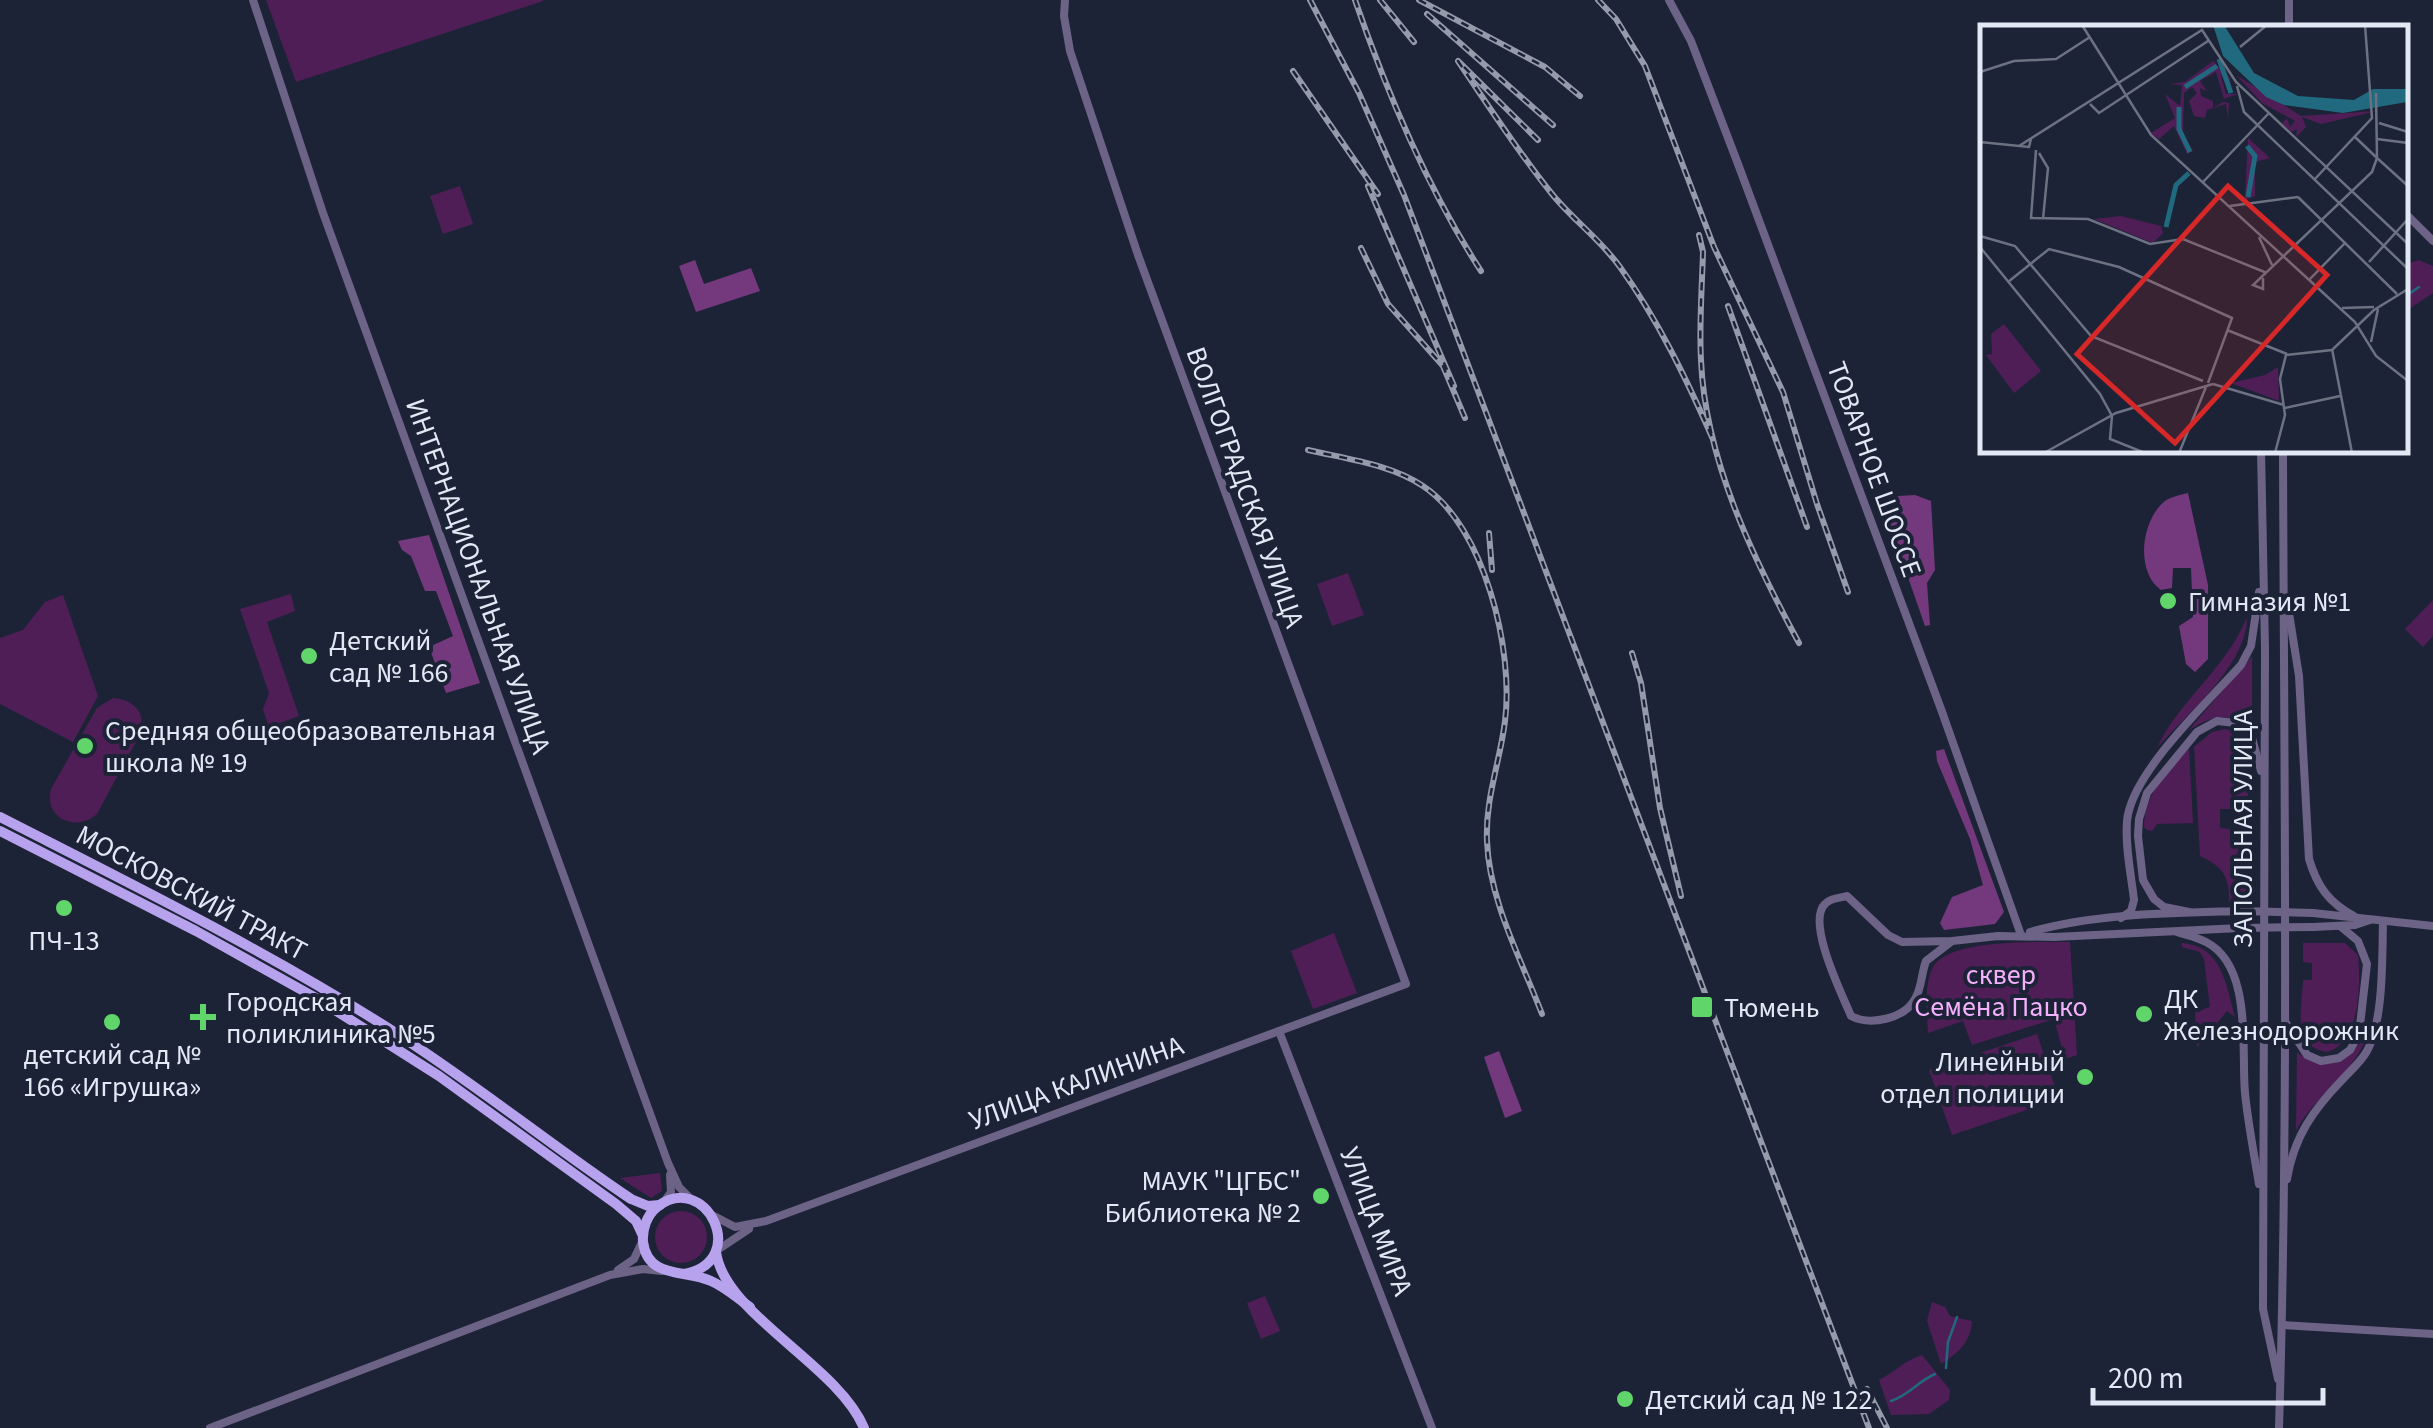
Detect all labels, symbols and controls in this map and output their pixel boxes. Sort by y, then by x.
inset map [1980,25,2408,452]
street label: ВОЛГОГРАДСКАЯ УЛИЦА [1176,341,1315,634]
street label: ТОВАРНОЕ ШОССЕ [1816,356,1932,583]
street label: ИНТЕРНАЦИОНАЛЬНАЯ УЛИЦА [395,393,561,760]
place label: Гимназия №1 [2188,582,2351,622]
marker: Гимназия №1 [2157,590,2179,612]
place label: Детский сад № 166 [329,621,448,693]
marker: Детский сад № 166 [298,645,320,667]
street label: ЗАПОЛЬНАЯ УЛИЦА [2223,709,2263,948]
place label: Средняя общеобразовательная школа № 19 [105,711,496,783]
marker: Средняя общеобразовательная школа № 19 [74,735,96,757]
street label: МОСКОВСКИЙ ТРАКТ [69,815,314,971]
marker: ПЧ-13 [53,897,75,919]
place label: ПЧ-13 [28,921,100,961]
park label: сквер Семёна Пацко [1914,955,2088,1027]
place label: ДК Железнодорожник [2164,979,2399,1051]
place label: Городская поликлиника №5 [226,982,436,1054]
place label: Тюмень [1724,988,1819,1028]
marker: Тюмень [1689,994,1715,1020]
marker: ДК Железнодорожник [2133,1003,2155,1025]
marker: Городская поликлиника №5 [190,1004,216,1030]
marker: детский сад № 166 «Игрушка» [101,1011,123,1033]
street label: УЛИЦА КАЛИНИНА [964,1025,1190,1140]
place label: детский сад № 166 «Игрушка» [23,1035,201,1107]
place label: Линейный отдел полиции [1880,1042,2065,1114]
marker: Линейный отдел полиции [2074,1066,2096,1088]
street label: УЛИЦА МИРА [1329,1141,1423,1302]
place label: МАУК "ЦГБС" Библиотека № 2 [1104,1161,1301,1233]
marker: МАУК "ЦГБС" Библиотека № 2 [1310,1185,1332,1207]
scale bar [2093,1343,2323,1405]
text: 200 m [2108,1357,2184,1400]
place label: Детский сад № 122 [1645,1380,1873,1420]
marker: Детский сад № 122 [1614,1388,1636,1410]

